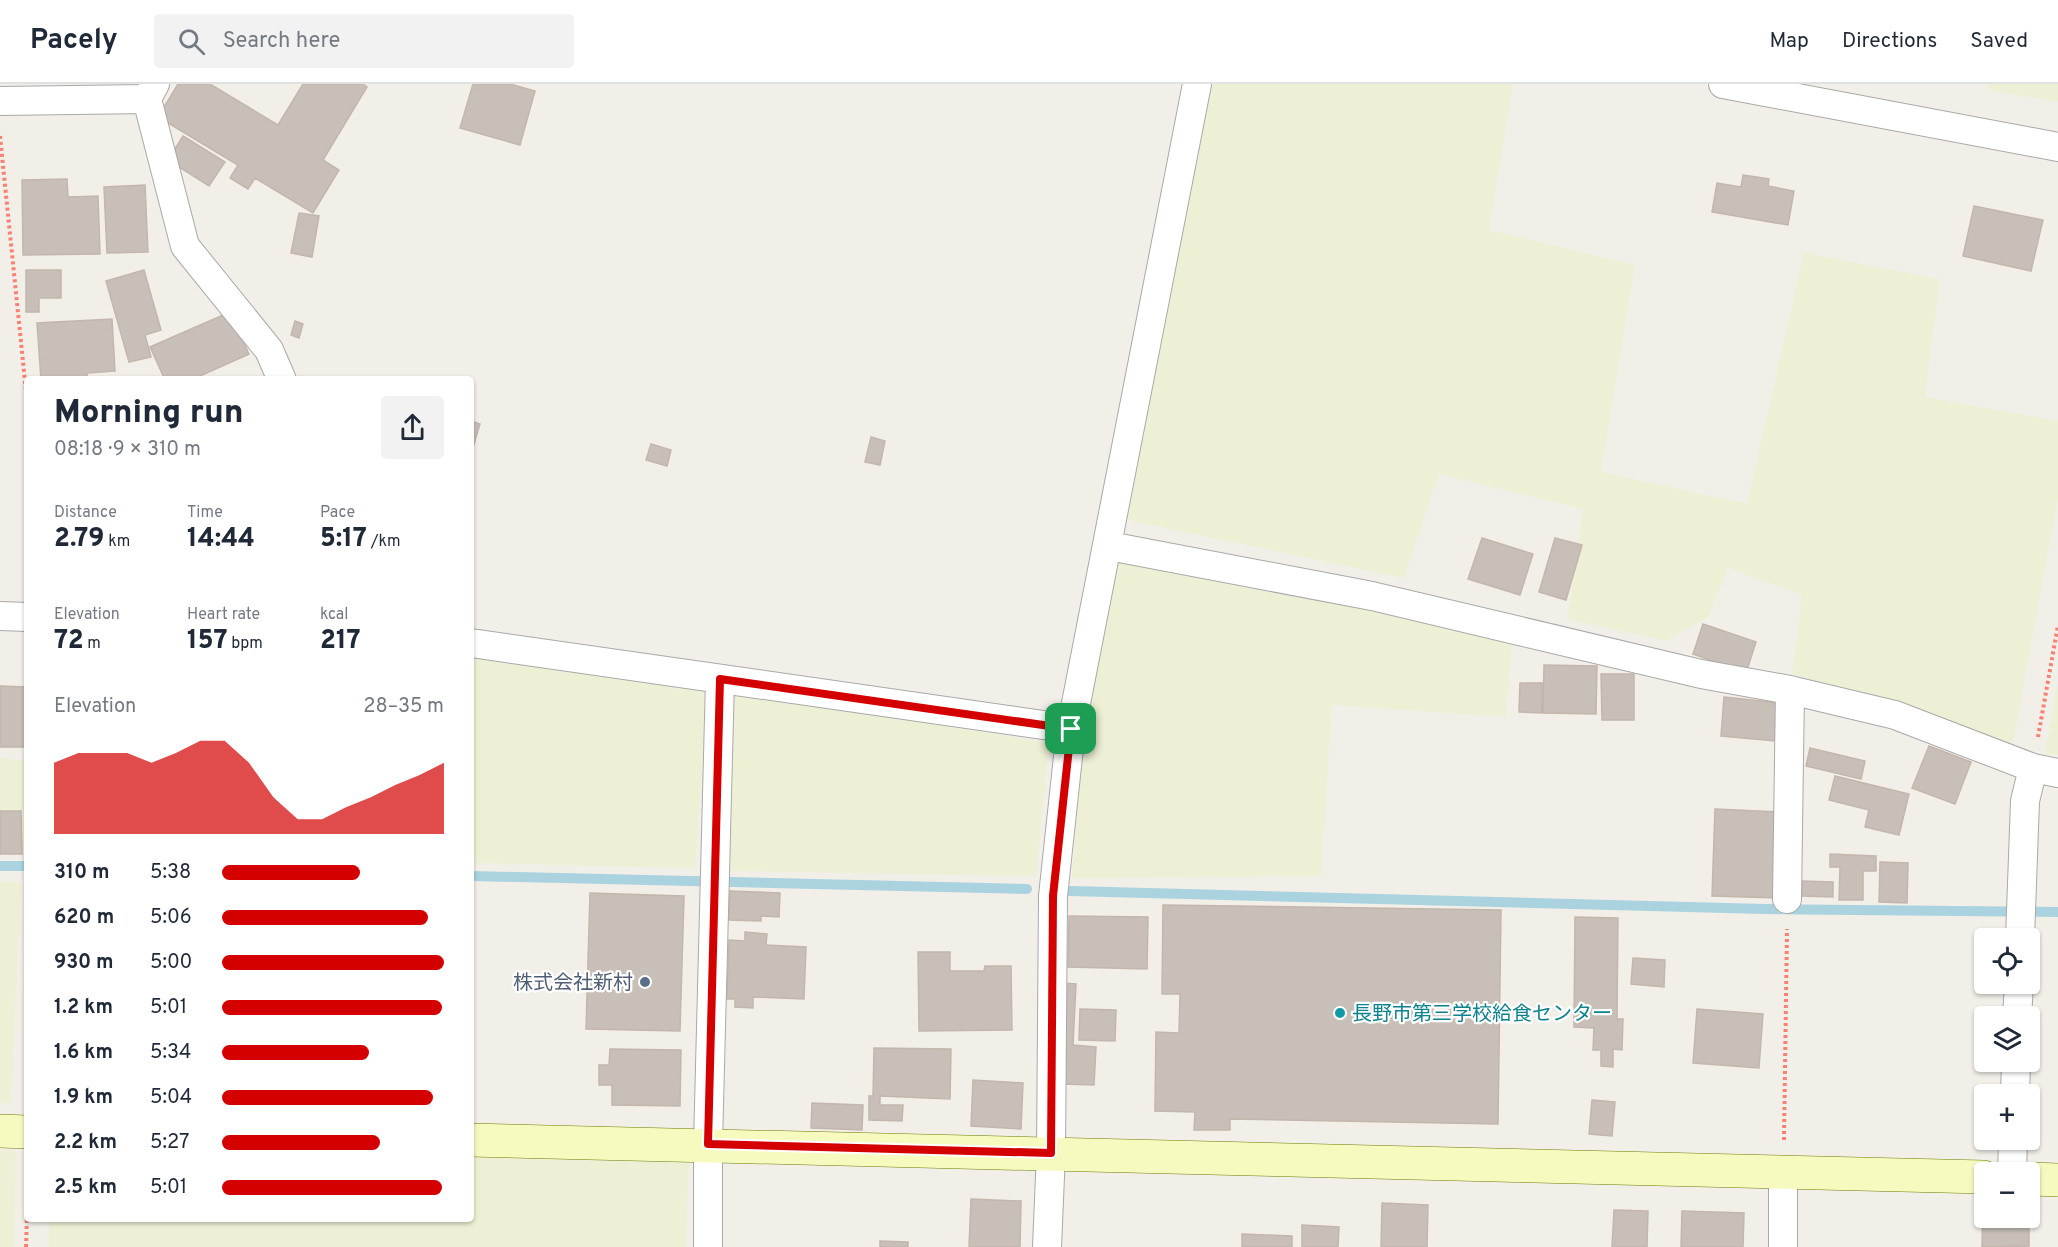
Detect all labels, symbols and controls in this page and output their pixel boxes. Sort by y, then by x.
search box [154,14,574,68]
text: Pacely [30,23,118,59]
icon: search [175,25,208,58]
text: Search here [223,28,340,55]
text: Map [1769,28,1809,55]
text: Directions [1842,28,1937,55]
text: Saved [1970,28,2028,55]
text: Morning run [54,393,244,435]
button: share [381,396,444,459]
text: 08:18 · 9 × 310 m [54,437,201,463]
text: Distance [54,503,117,523]
text: Time [187,503,223,523]
text: Pace [320,503,355,523]
text: 2.79 [54,523,104,556]
text: 14:44 [187,523,255,556]
text: 5:17 [320,523,367,556]
text: km [104,532,130,552]
text: /km [367,532,401,552]
text: Elevation [54,605,120,625]
text: Heart rate [187,605,260,625]
text: kcal [320,605,348,625]
text: 72 [54,625,84,658]
text: 157 [187,625,228,658]
text: 217 [320,625,361,658]
text: m [84,634,101,654]
text: bpm [228,634,263,654]
text: Elevation [54,694,136,720]
text: 28–35 m [363,694,444,720]
pin [1045,703,1096,754]
icon: arrive [1054,712,1087,745]
text: 310 m [54,860,110,886]
text: 5:38 [150,860,191,886]
text: 620 m [54,905,114,931]
text: 5:06 [150,905,192,931]
map controls [1974,928,2040,1228]
button: locate [1974,928,2040,994]
text: 930 m [54,950,114,976]
text: 5:00 [150,950,192,976]
place label: 株式会社新村 [513,971,633,997]
marker: 株式会社新村 [638,975,652,989]
text: 1.2 km [54,995,113,1021]
text: 5:01 [150,995,187,1021]
place label: 長野市第三学校給食センター [1352,1002,1612,1028]
marker: 長野市第三学校給食センター [1333,1006,1347,1020]
button: layers [1974,1006,2040,1072]
text: 1.6 km [54,1040,113,1066]
text: 5:34 [150,1040,191,1066]
button: + [1974,1084,2040,1150]
text: 1.9 km [54,1085,113,1111]
text: 5:04 [150,1085,192,1111]
text: 2.2 km [54,1130,117,1156]
text: 5:27 [150,1130,189,1156]
button: − [1974,1162,2040,1228]
text: 2.5 km [54,1175,117,1201]
text: 5:01 [150,1175,187,1201]

